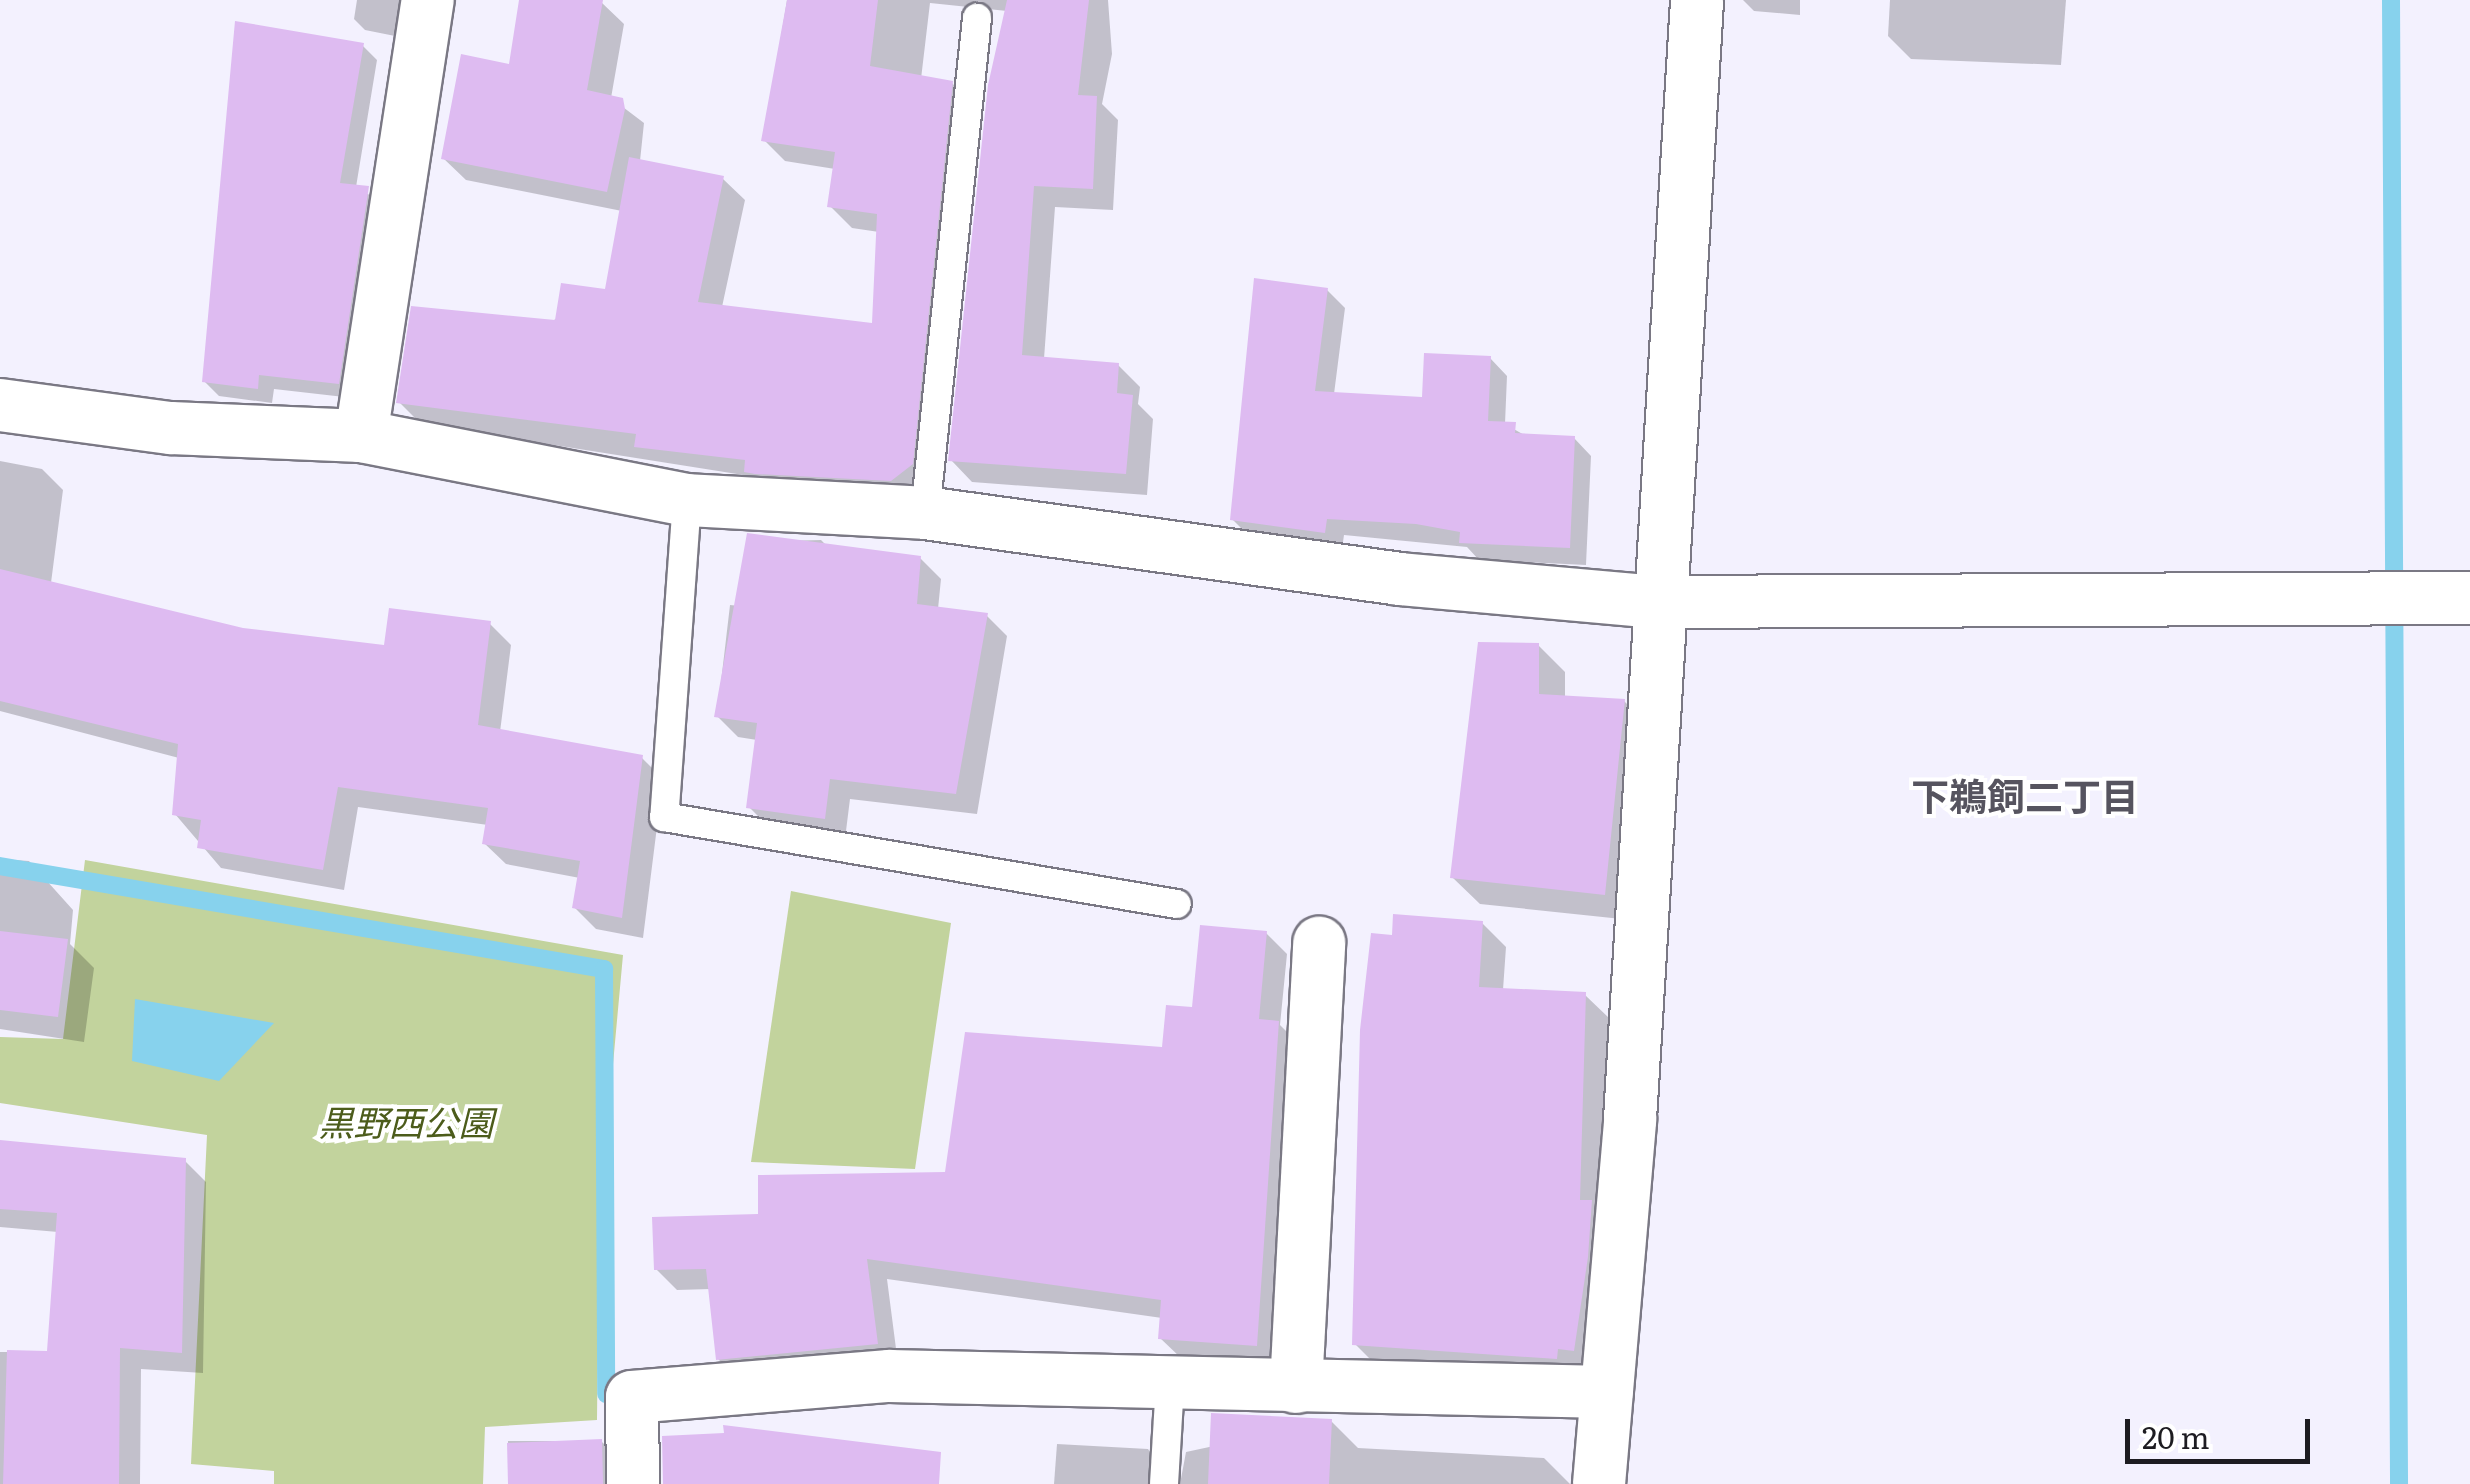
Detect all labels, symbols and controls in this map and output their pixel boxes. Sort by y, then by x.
district label: 下鵜飼二丁目 [1911,772,2139,818]
park label: 黒野西公園 [319,1100,493,1142]
scale bar [2130,1399,2315,1461]
text: 20 m [2142,1414,2210,1458]

